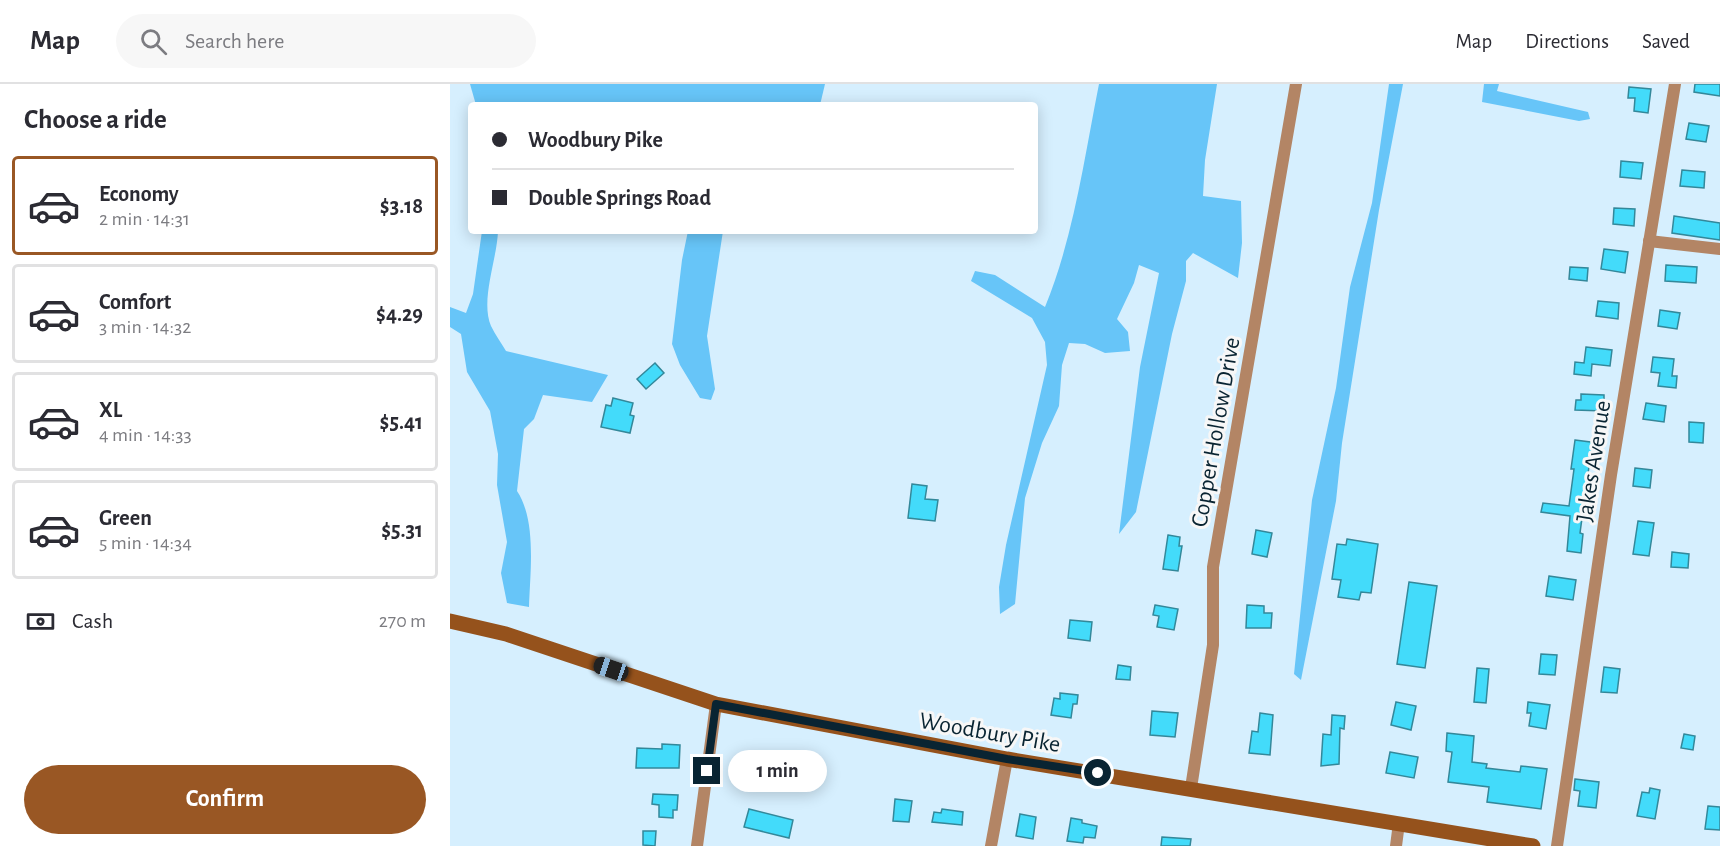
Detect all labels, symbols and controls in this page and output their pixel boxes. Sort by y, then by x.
search box [116,14,536,68]
icon: search [137,25,170,58]
text: Map [30,27,80,55]
text: Search here [185,30,284,52]
text: Map [1456,31,1492,52]
text: Directions [1525,31,1609,52]
text: Saved [1642,31,1690,52]
text: Choose a ride [24,106,167,133]
text: Woodbury Pike [528,129,663,151]
icon: car [27,179,81,233]
text: Economy [99,183,179,205]
text: Double Springs Road [528,187,711,209]
text: $3.18 [380,195,423,217]
text: 2 min · 14:31 [99,209,190,229]
icon: car [27,287,81,341]
text: Comfort [99,291,171,313]
text: $4.29 [376,303,423,325]
text: 3 min · 14:32 [99,317,191,337]
street label: Copper Hollow Drive [1187,336,1244,529]
icon: car [27,395,81,449]
text: XL [99,399,122,421]
street label: Jakes Avenue [1573,399,1615,524]
text: $5.41 [380,411,423,433]
text: 4 min · 14:33 [99,425,192,445]
icon: car [27,503,81,557]
text: Green [99,507,152,529]
text: $5.31 [381,519,423,541]
text: 5 min · 14:34 [99,533,192,553]
icon: cash [24,605,57,638]
text: Cash [72,610,113,632]
text: 270 m [379,611,426,631]
car [591,655,631,683]
street label: Woodbury Pike [917,709,1062,757]
callout: 1 min [728,750,827,792]
route end [693,757,720,784]
route start [1084,759,1111,786]
text: 1 min [756,761,799,781]
button: Confirm [24,765,426,834]

